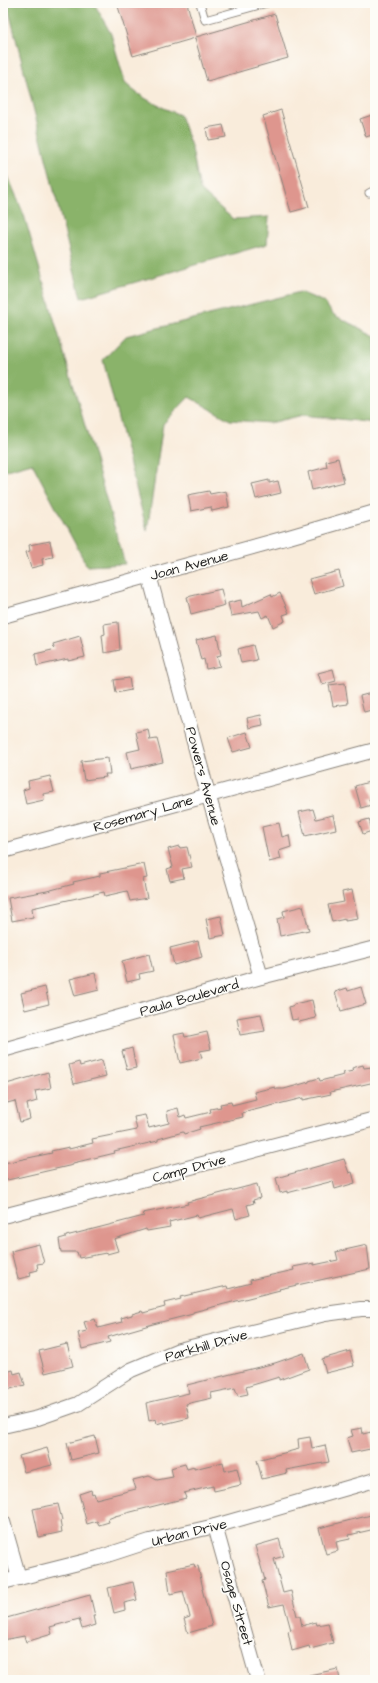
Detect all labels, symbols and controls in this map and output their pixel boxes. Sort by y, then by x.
street label: Joan Avenue [148,546,231,586]
street label: Powers Avenue [180,725,226,828]
street label: Rosemary Lane [91,790,196,838]
street label: Paula Boulevard [137,974,241,1022]
street label: Camp Drive [150,1149,229,1188]
street label: Parkhill Drive [163,1324,250,1367]
street label: Urban Drive [149,1514,229,1552]
street label: Osage Street [214,1559,258,1648]

